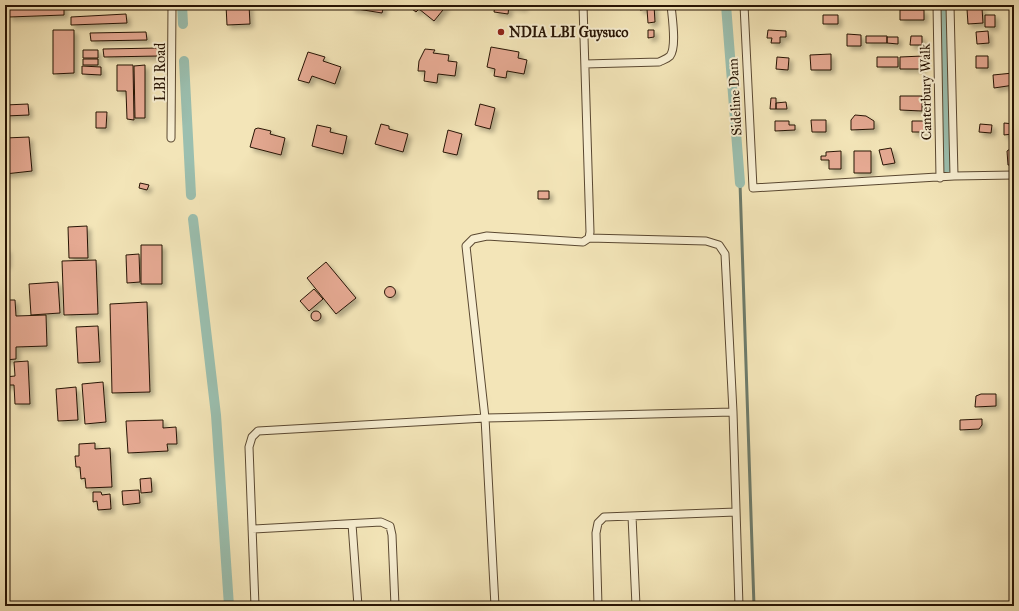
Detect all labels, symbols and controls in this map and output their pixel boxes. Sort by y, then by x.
place label: NDIA LBI Guysuco [509,24,629,42]
marker: NDIA LBI Guysuco [496,27,506,37]
street label: LBI Road [152,43,169,101]
street label: Canterbury Walk [917,43,935,141]
street label: Sideline Dam [724,58,746,136]

